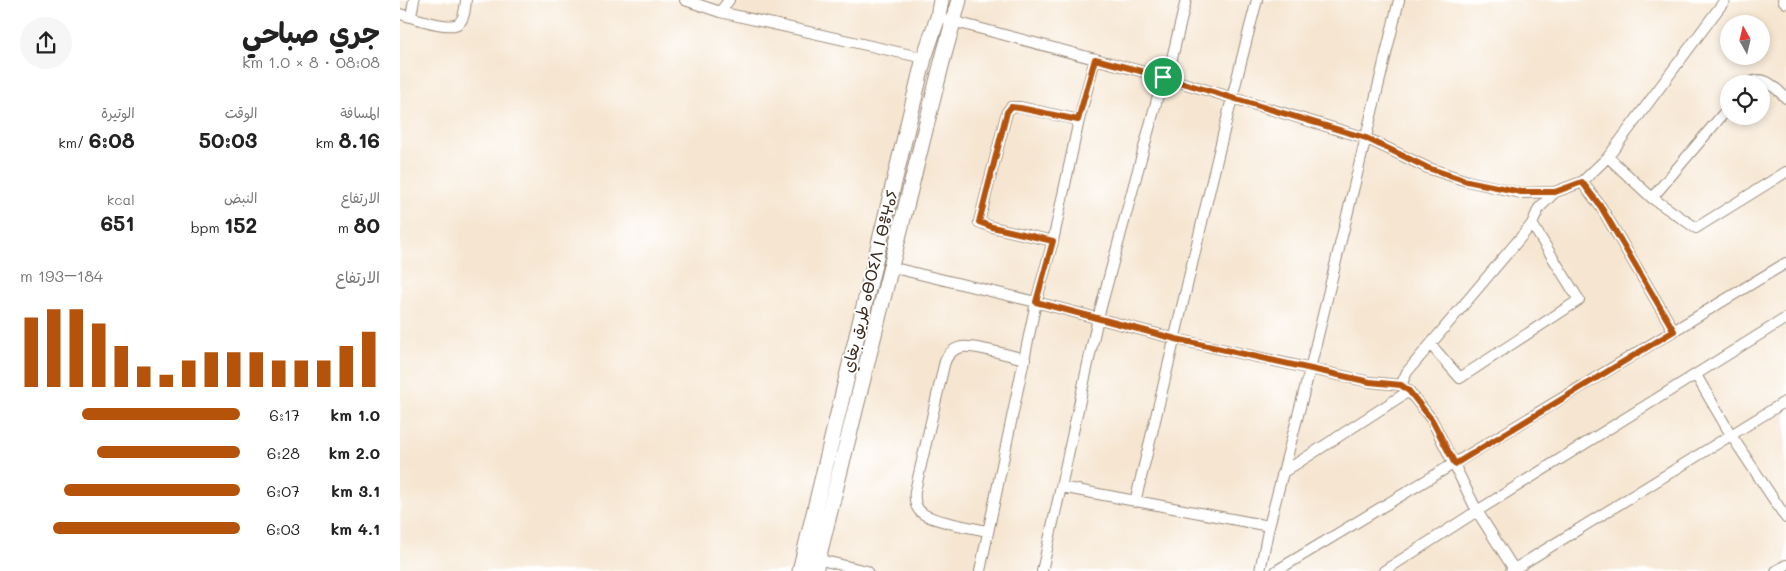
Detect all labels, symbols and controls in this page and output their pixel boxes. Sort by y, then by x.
text: جري صباحي [242,14,380,50]
north arrow [1720,15,1770,65]
map controls [1720,15,1770,125]
button: share [20,17,72,69]
text: 08:08 · 8 × 1.0 km [242,51,380,72]
pin [1142,56,1184,98]
icon: arrive [1149,63,1177,91]
button: locate [1720,75,1770,125]
text: الوتيرة [101,103,135,122]
text: الوقت [225,103,257,122]
text: المسافة [340,103,380,122]
text: 6:08 [89,126,135,153]
text: 50:03 [199,126,257,153]
text: 8.16 [339,126,380,153]
text: /km [58,133,89,152]
text: km [315,133,339,152]
text: النبض [224,188,257,207]
text: الارتفاع [341,188,380,207]
street label: طريق بغاي ⴰⴱⵔⵉⴷ ⵏ ⴱⴻⵖⴰⵢ [836,188,904,375]
text: kcal [107,190,135,209]
text: 651 [100,209,135,236]
text: 152 [224,211,257,238]
text: 80 [353,211,380,238]
text: bpm [191,218,224,237]
text: m [338,218,353,237]
text: 184–193 m [20,265,103,286]
text: الارتفاع [335,266,380,287]
text: 6:17 [269,404,300,425]
text: 1.0 km [331,404,380,425]
text: 6:28 [267,442,300,463]
text: 2.0 km [329,442,380,463]
text: 6:07 [267,480,300,501]
text: 3.1 km [331,480,380,501]
text: 6:03 [266,518,300,539]
text: 4.1 km [331,518,380,539]

